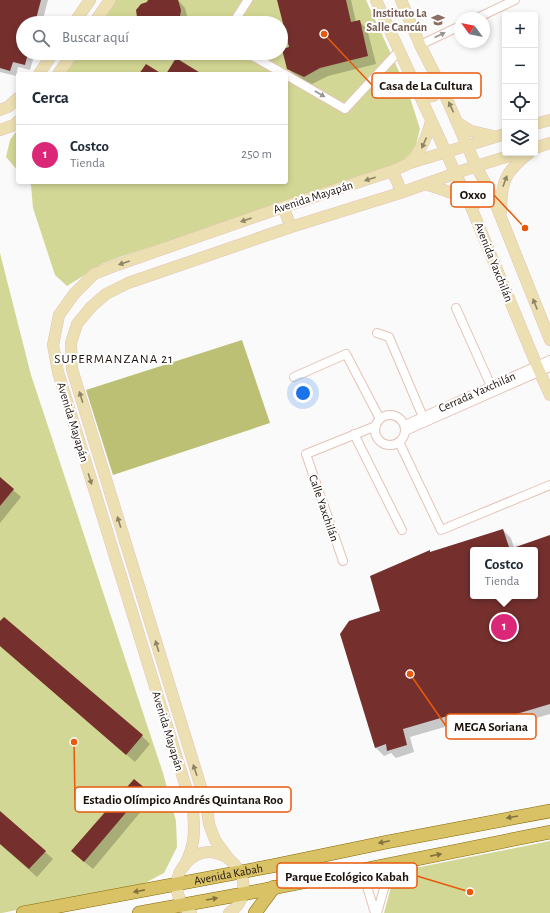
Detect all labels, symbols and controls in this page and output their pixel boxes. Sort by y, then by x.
place label: Instituto La Salle Cancún [366,7,427,33]
school or university icon: Instituto La Salle Cancún [430,12,446,28]
north arrow [454,12,490,48]
map controls [502,12,538,156]
button: + [502,12,538,48]
search box [16,16,288,60]
icon: search [30,27,52,49]
text: Buscar aquí [62,30,129,45]
one-way arrow [434,32,446,38]
button: − [502,48,538,84]
callout: Casa de La Cultura [372,73,481,98]
text: Casa de La Cultura [379,80,473,93]
button: locate [502,84,538,120]
text: Cerca [32,89,69,106]
one-way arrow [314,91,326,98]
one-way arrow [448,102,454,113]
button: layers [502,120,538,156]
one-way arrow [420,138,426,150]
text: Costco [70,139,109,154]
text: 1 [43,148,47,161]
text: 250 m [241,148,272,161]
text: Tienda [70,157,105,170]
one-way arrow [502,175,508,187]
one-way arrow [363,176,375,182]
street label: Avenida Mayapán [272,178,355,216]
callout: Oxxo [451,182,494,207]
text: Oxxo [460,189,487,202]
one-way arrow [240,217,252,223]
street label: Avenida Yaxchilán [473,221,515,303]
one-way arrow [117,260,129,266]
one-way arrow [532,297,538,309]
district label: SUPERMANZANA 21 [54,353,174,366]
street label: Cerrada Yaxchilán [437,370,517,414]
street label: Avenida Mayapán [54,381,91,464]
your location [293,383,313,403]
one-way arrow [78,391,84,403]
street label: Calle Yaxchilán [307,473,341,543]
one-way arrow [87,474,93,486]
one-way arrow [116,515,122,527]
popup [470,547,538,599]
text: Costco [485,557,523,572]
text: Tienda [485,575,520,588]
pin: 1 [491,612,517,642]
one-way arrow [154,640,160,652]
street label: Avenida Mayapán [149,690,186,773]
callout: MEGA Soriana [446,714,536,739]
text: MEGA Soriana [454,721,528,734]
one-way arrow [192,764,198,776]
callout: Estadio Olímpico Andrés Quintana Roo [75,787,291,812]
text: Estadio Olímpico Andrés Quintana Roo [83,794,284,807]
one-way arrow [505,815,518,821]
one-way arrow [378,840,390,846]
one-way arrow [430,852,442,858]
street label: Avenida Kabah [193,862,264,887]
callout: Parque Ecológico Kabah [277,863,417,888]
text: Parque Ecológico Kabah [285,871,409,884]
one-way arrow [132,888,145,894]
one-way arrow [206,896,218,902]

